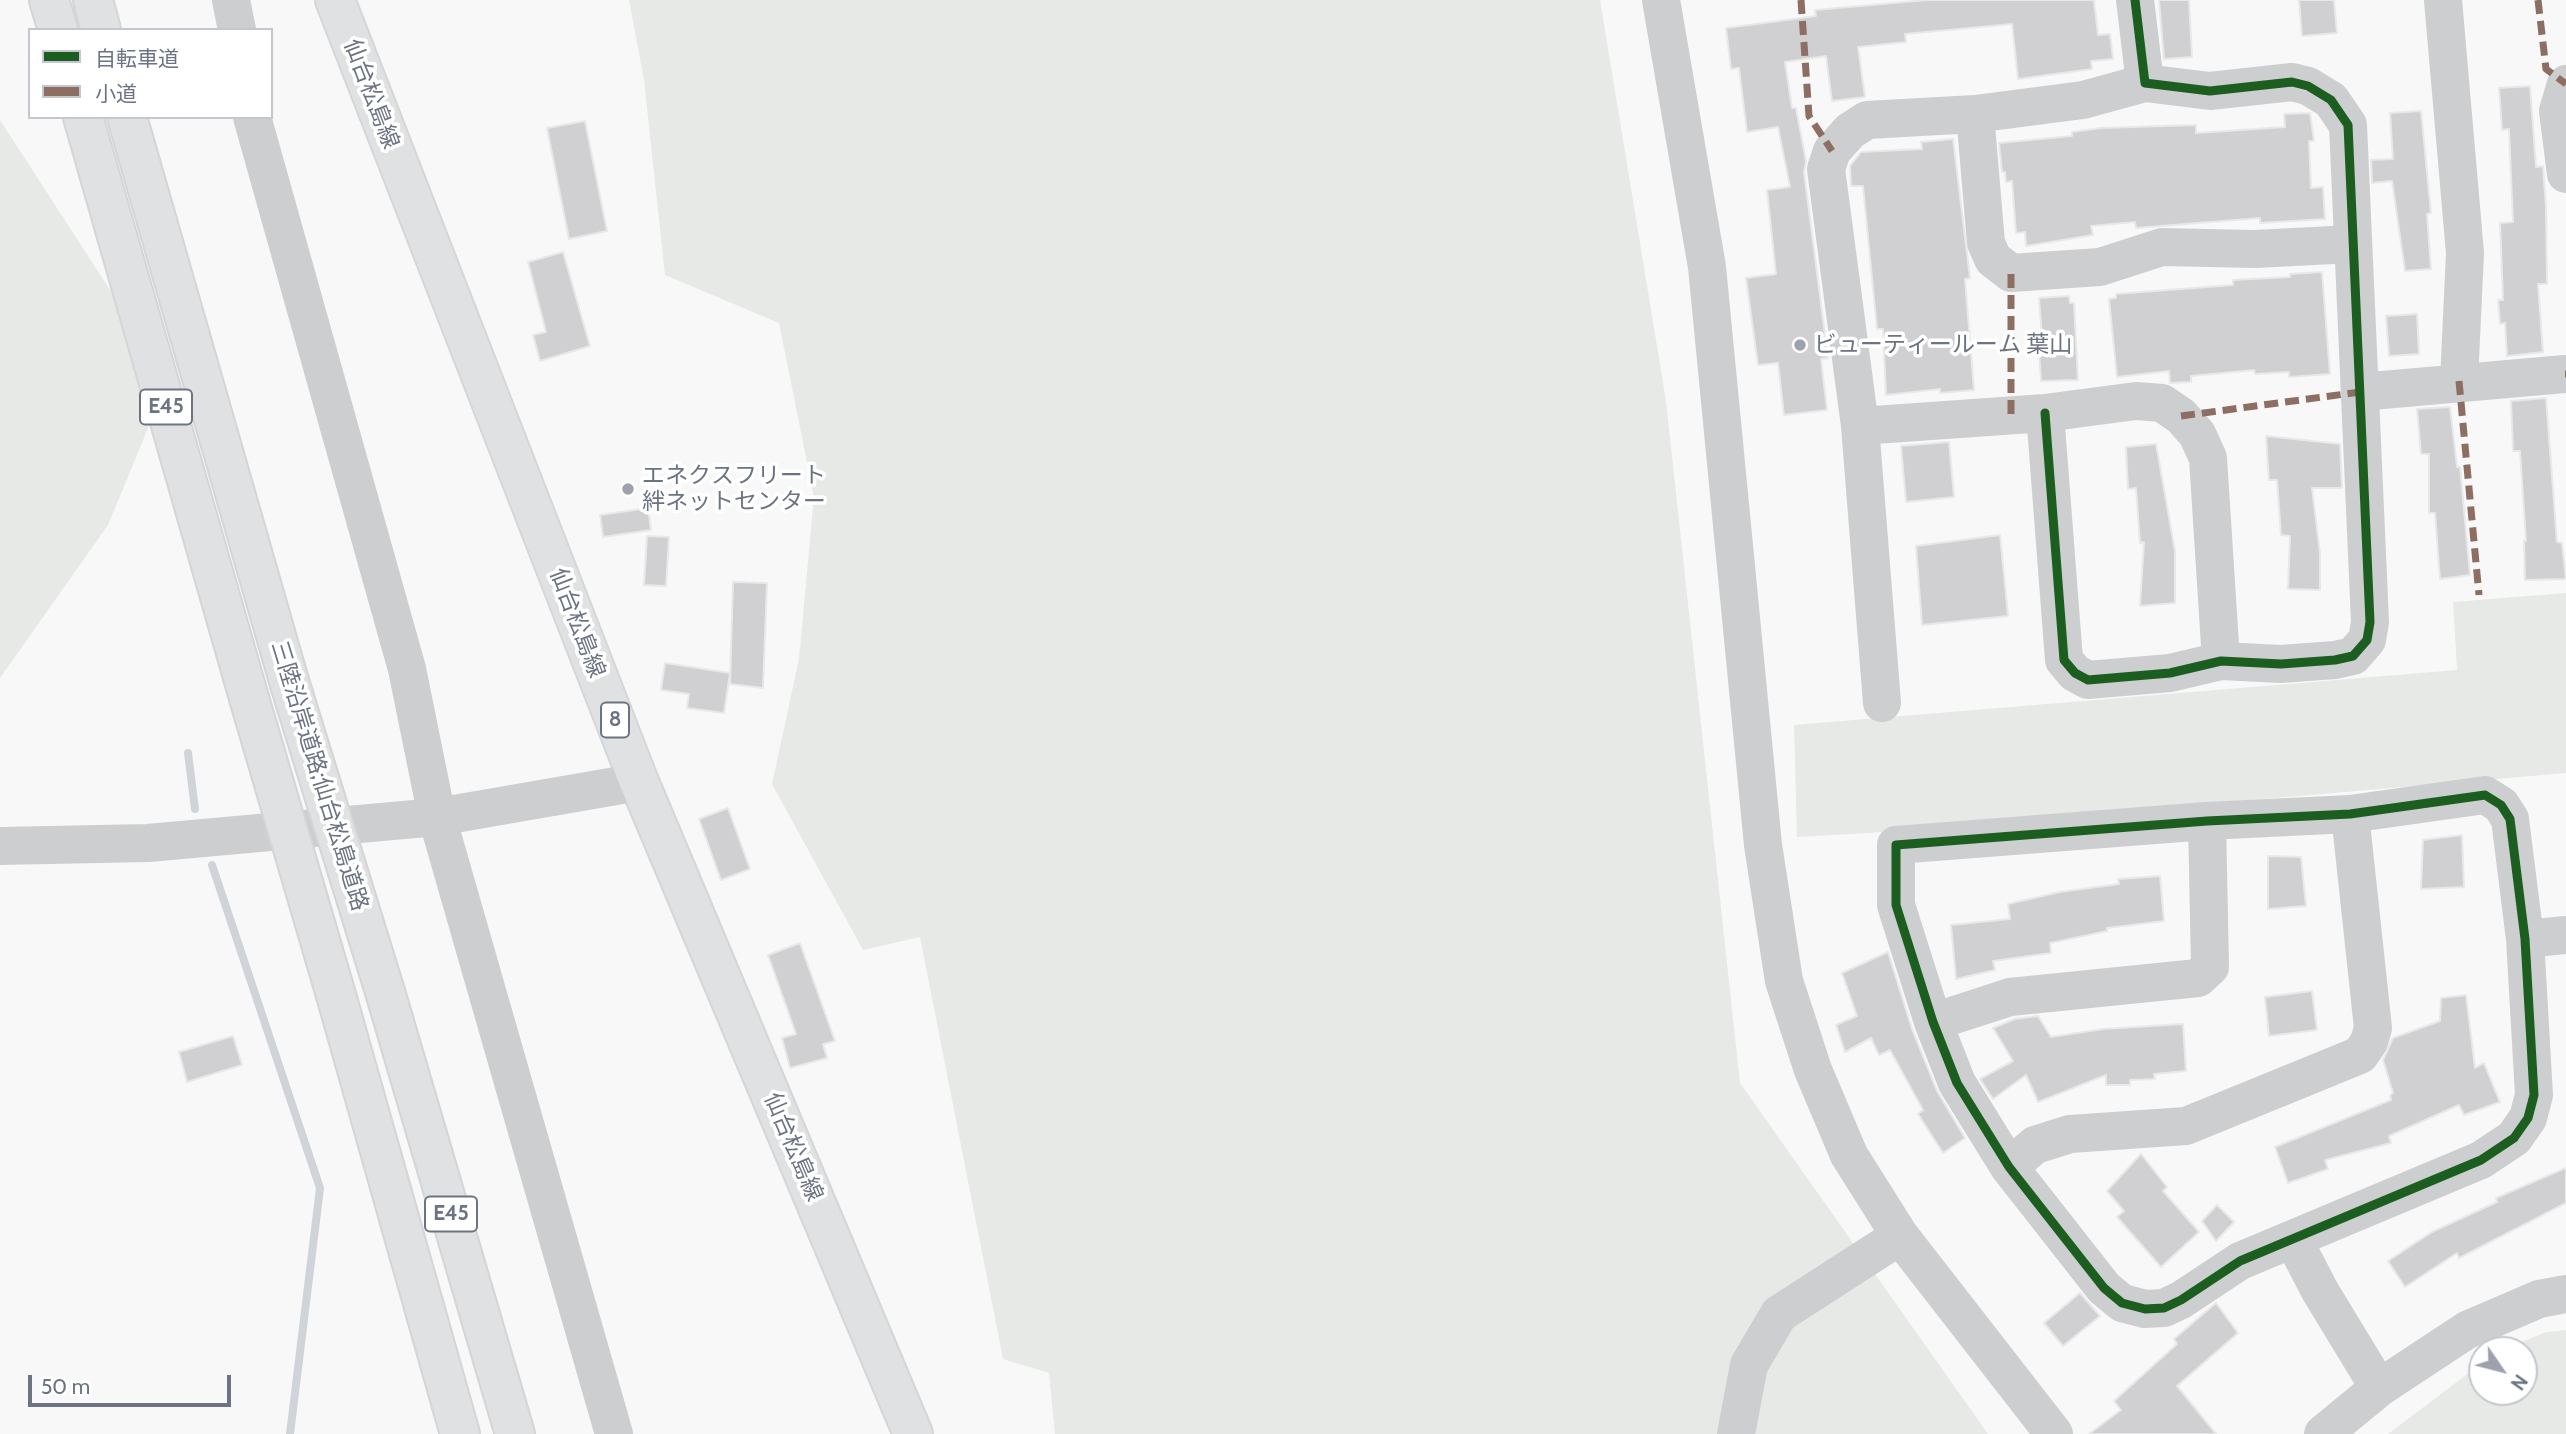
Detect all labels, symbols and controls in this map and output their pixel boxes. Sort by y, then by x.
legend [28,28,273,119]
street label: 仙台松島線 [338,35,404,153]
text: 自転車道 [95,46,179,71]
text: 小道 [95,81,137,106]
place label: ビューティールーム 葉山 [1814,331,2072,359]
marker: ビューティールーム 葉山 [1792,337,1808,353]
road number: E45 [140,390,192,424]
place label: エネクスフリート 絆ネットセンター [642,462,826,516]
marker: エネクスフリート 絆ネットセンター [620,481,636,497]
street label: 仙台松島線 [544,564,610,682]
street label: 三陸沿岸道路;仙台松島道路 [265,638,373,914]
road number: 8 [601,702,629,738]
street label: 仙台松島線 [758,1089,828,1205]
road number: E45 [425,1196,477,1232]
north arrow [2468,1336,2538,1406]
scale bar [32,1360,234,1404]
text: N [2506,1370,2532,1394]
text: 50 m [41,1374,90,1399]

